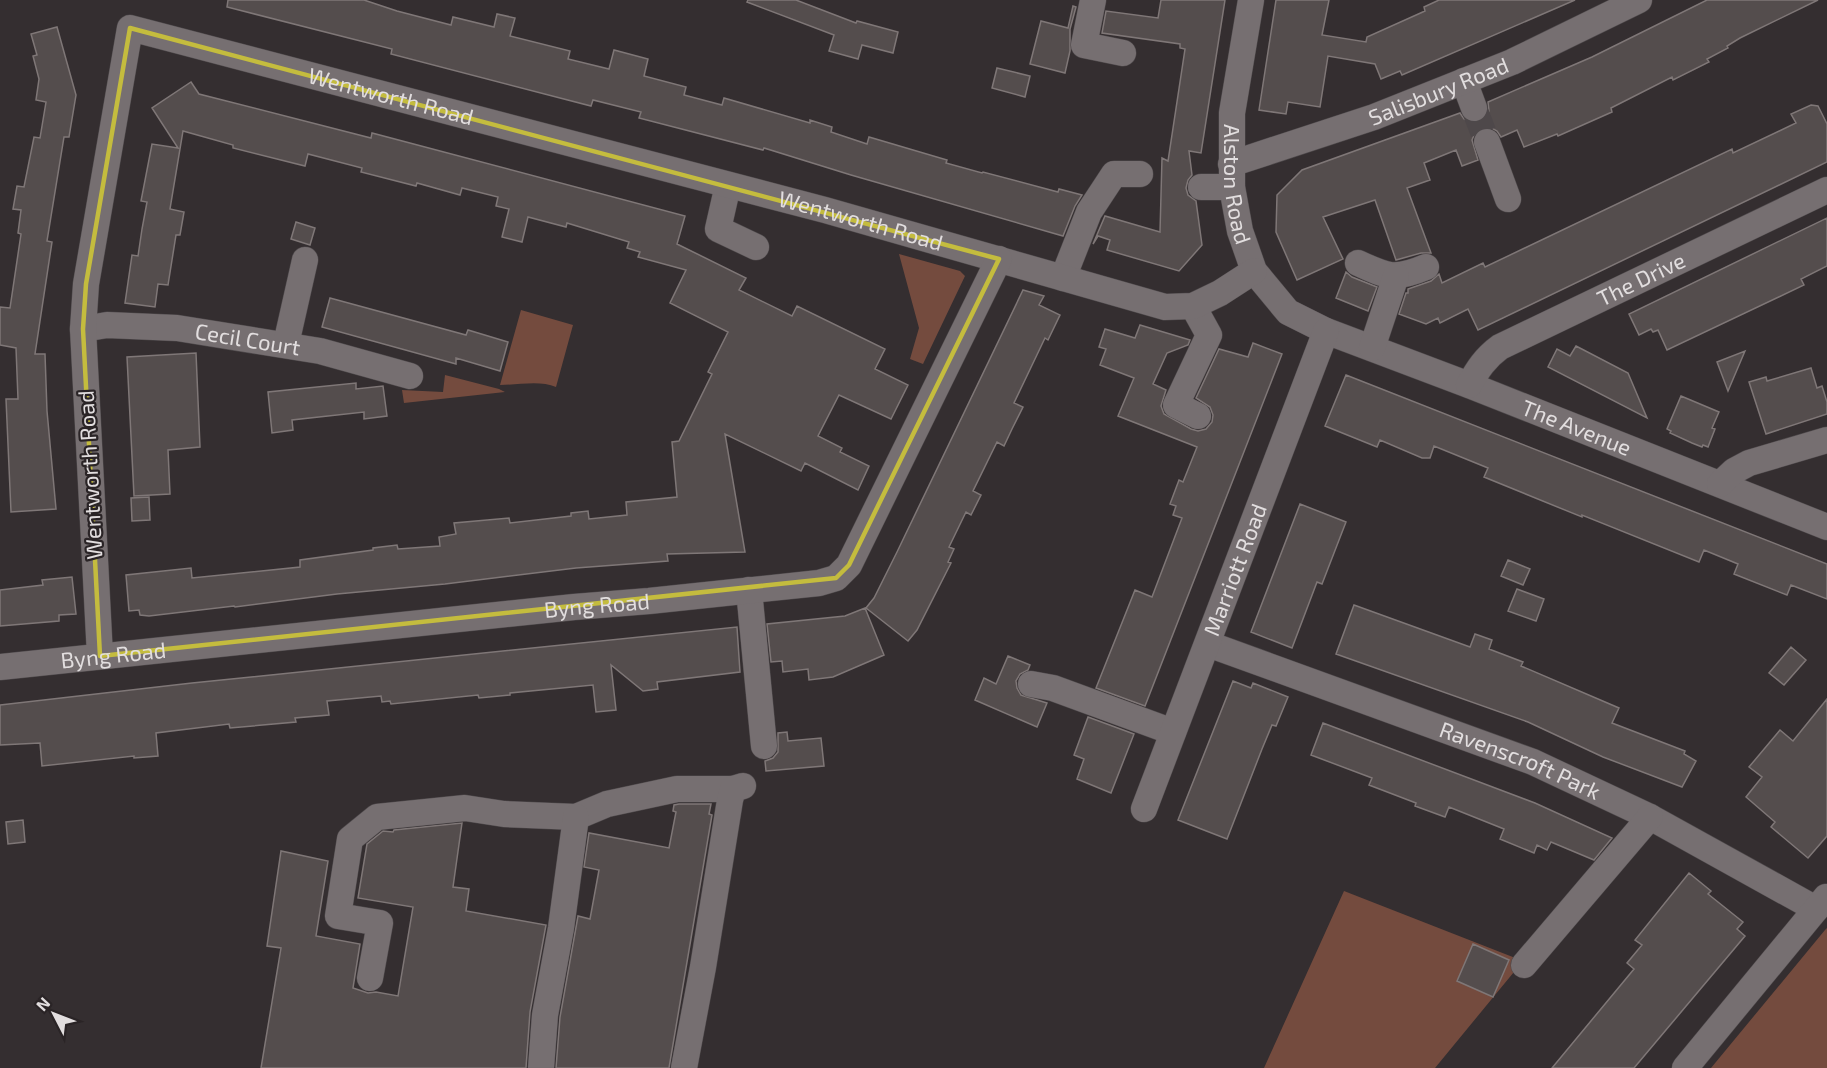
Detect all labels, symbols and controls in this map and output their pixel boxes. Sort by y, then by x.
street label: Salisbury Road [1364,51,1512,130]
street label: Wentworth Road [306,61,477,129]
street label: Alston Road [1220,124,1258,247]
street label: Wentworth Road [776,184,946,255]
street label: The Drive [1592,246,1689,311]
street label: Cecil Court [193,317,302,360]
street label: Wentworth Road [72,390,106,560]
street label: The Avenue [1518,393,1635,460]
street label: Marriott Road [1197,500,1271,639]
street label: Byng Road [543,587,651,622]
street label: Byng Road [59,636,167,673]
street label: Ravenscroft Park [1436,715,1605,804]
north arrow [24,984,84,1044]
text: N [32,993,53,1014]

